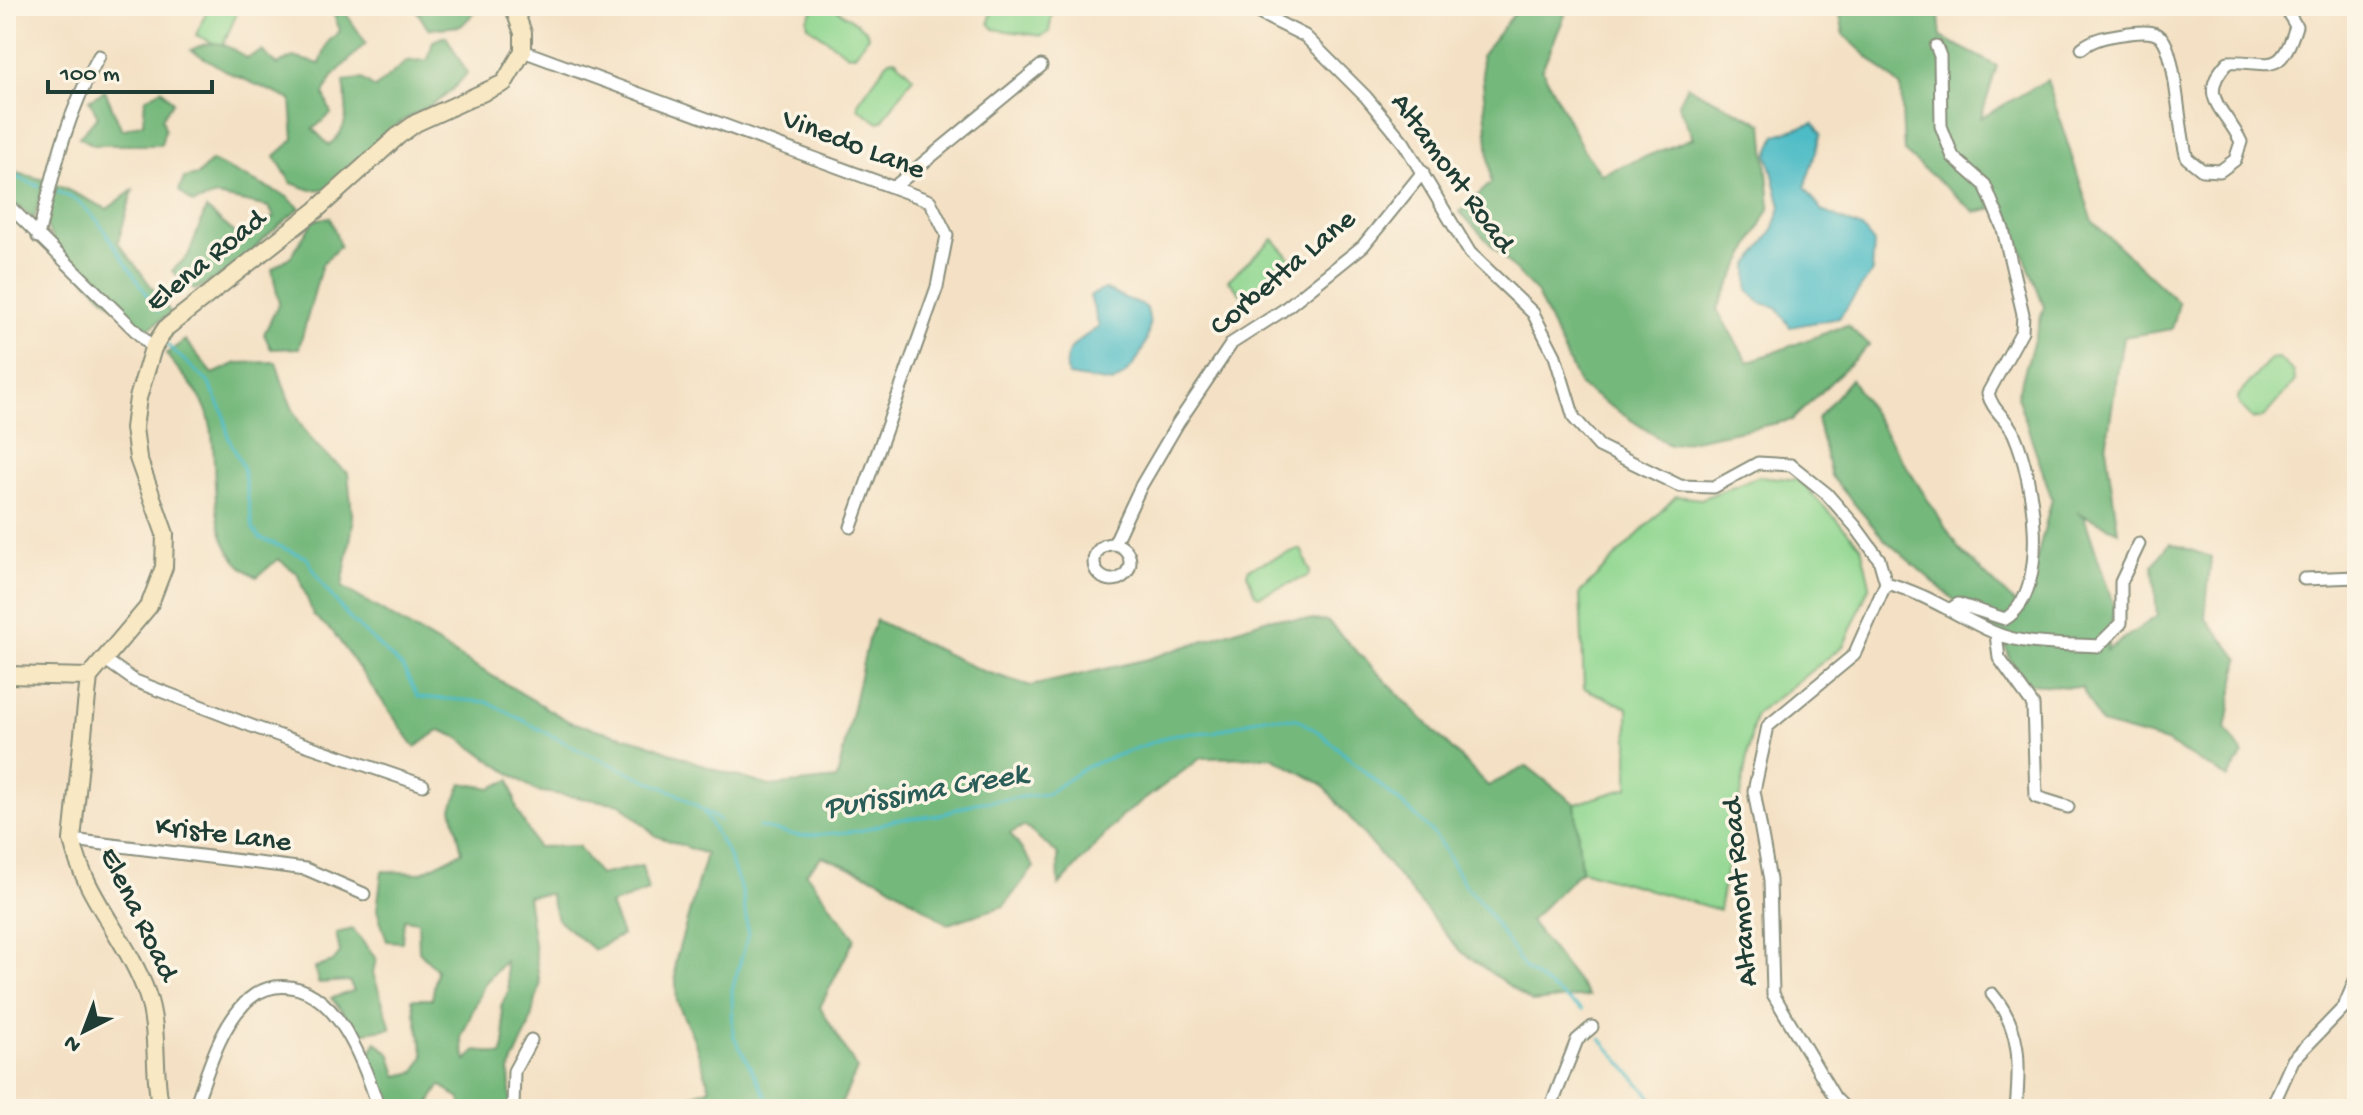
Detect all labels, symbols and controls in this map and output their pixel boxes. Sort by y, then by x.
scale bar [48,44,212,94]
text: 100 m [59,61,120,90]
street label: Altamont Road [1381,87,1522,263]
street label: Vinedo Lane [776,102,930,189]
street label: Elena Road [140,201,276,321]
street label: Corbetta Lane [1204,203,1364,345]
water label: Purissima Creek [822,756,1033,830]
street label: Altamont Road [1716,794,1768,988]
street label: Kriste Lane [153,810,294,862]
street label: Elena Road [90,842,185,990]
north arrow [44,991,124,1071]
text: N [59,1028,87,1057]

